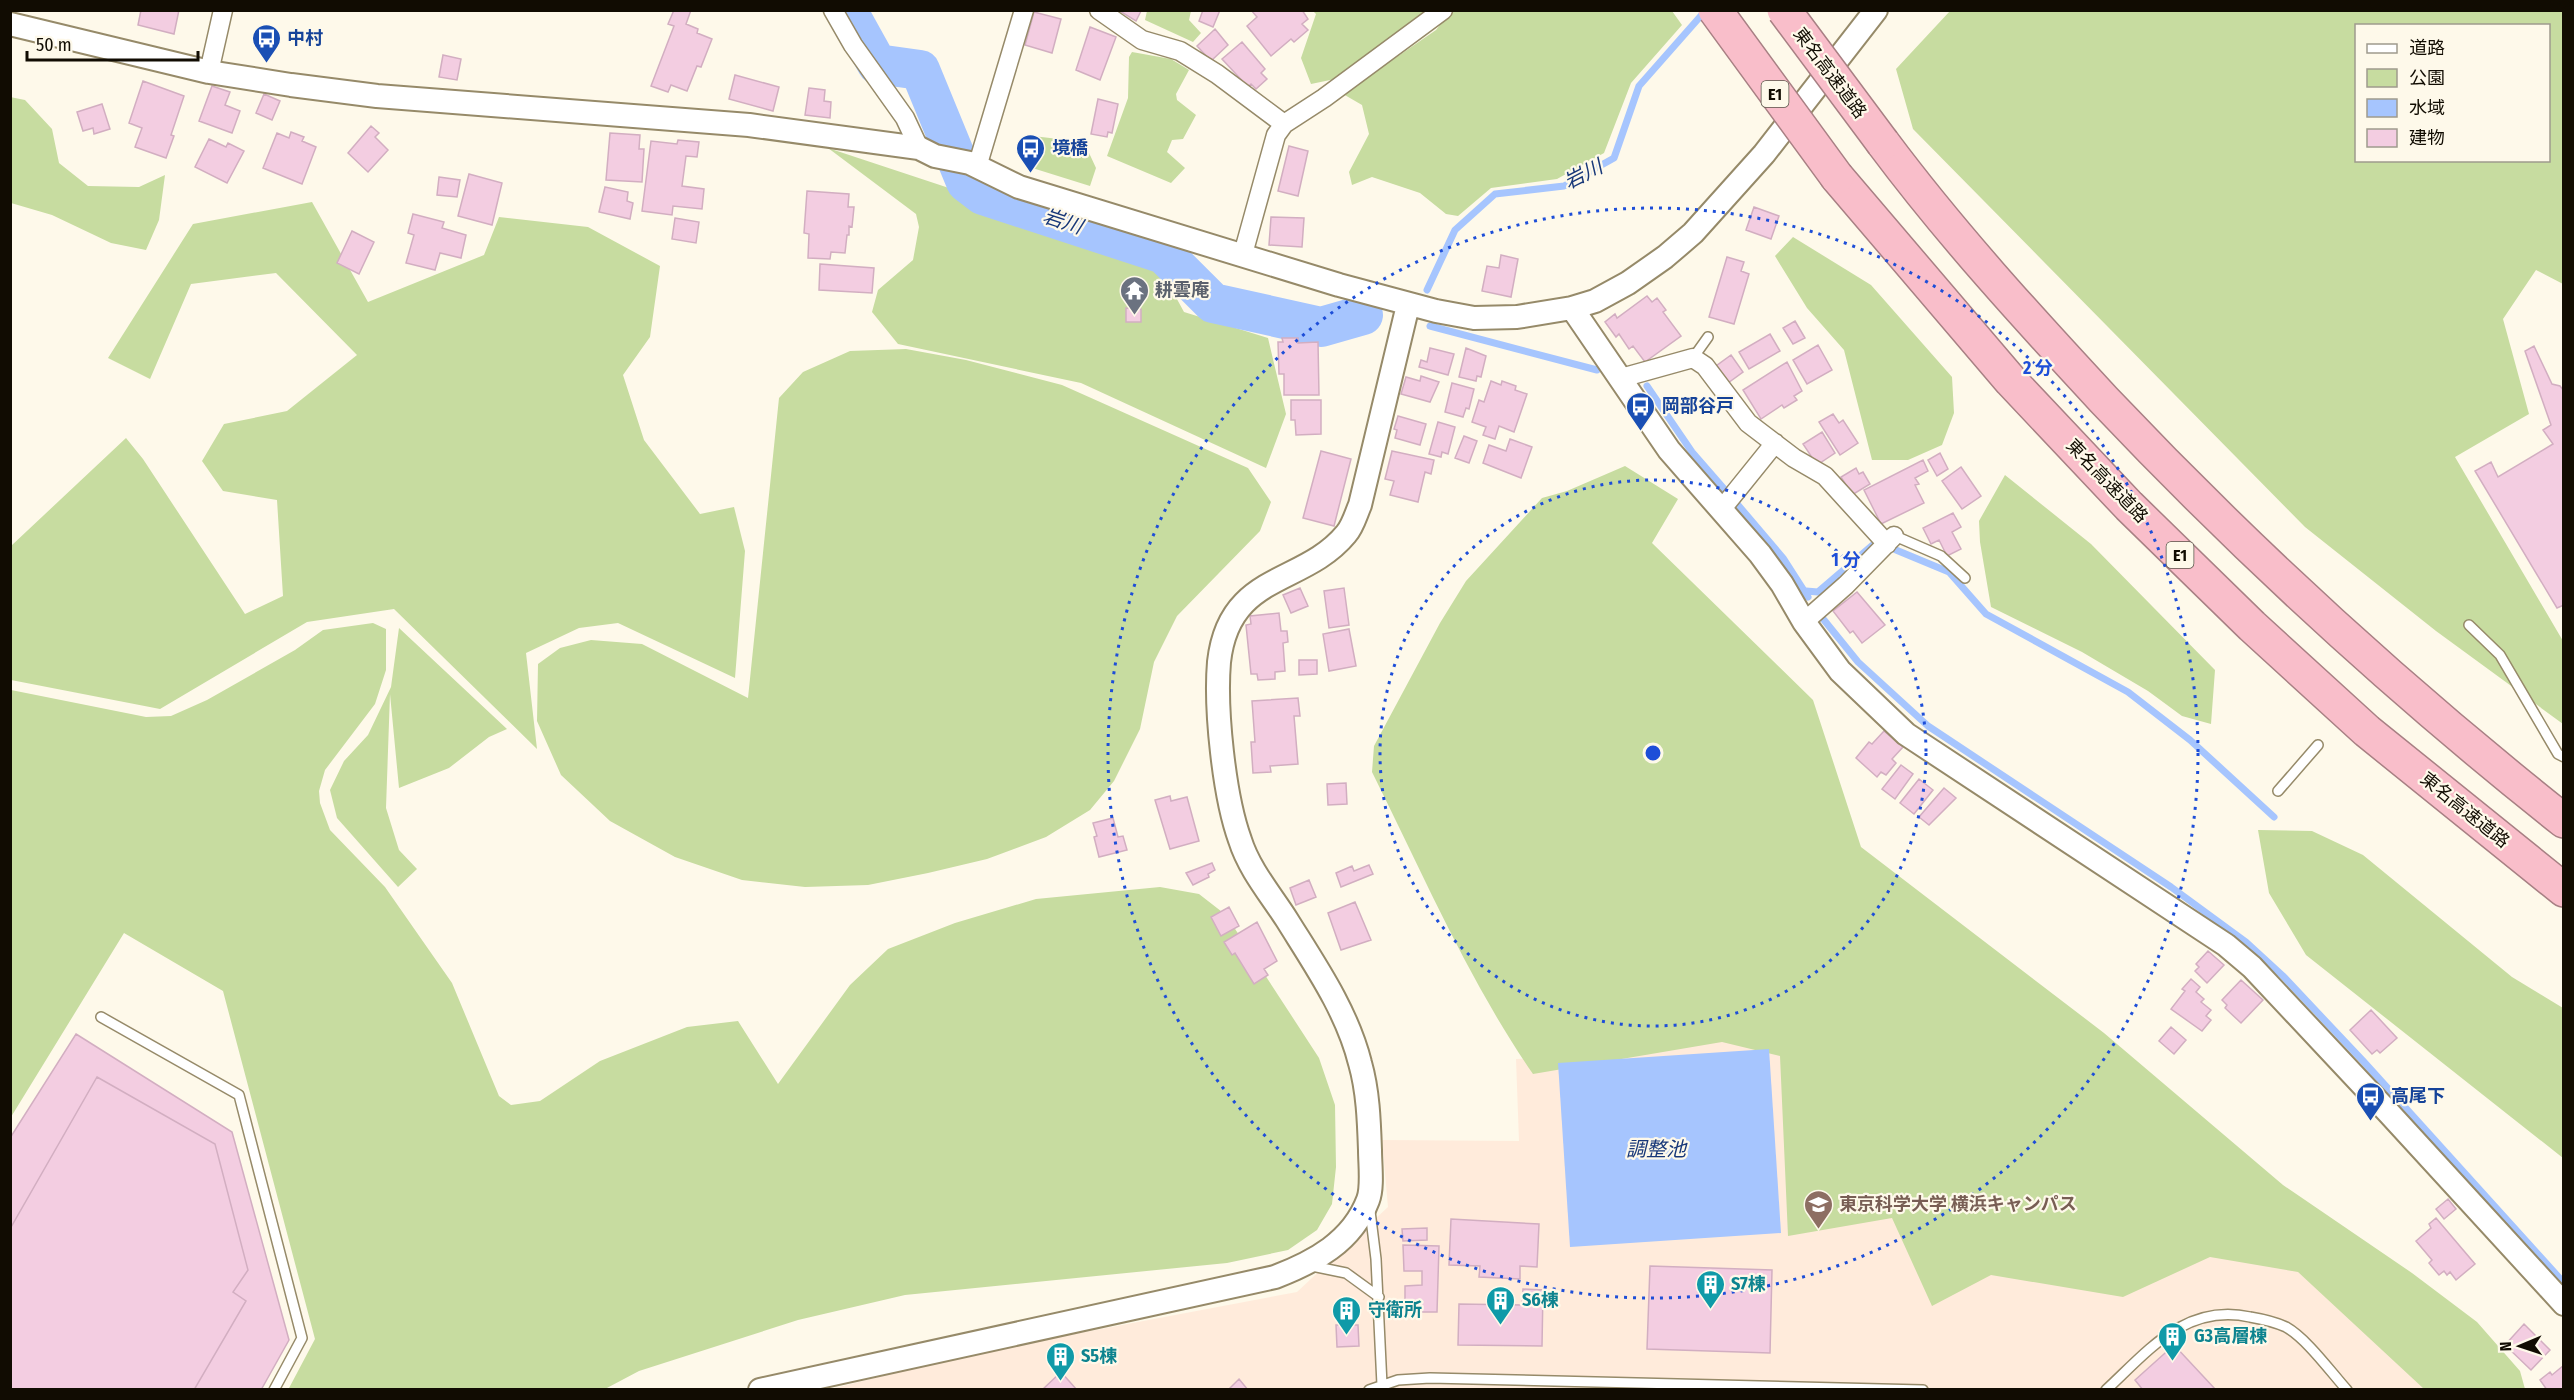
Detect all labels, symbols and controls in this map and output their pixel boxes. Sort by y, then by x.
bus stop icon: 中村 [250,22,282,64]
street label: 東名高速道路 [1789,23,1871,123]
scale bar [27,24,198,62]
legend [2355,24,2550,162]
place label: 中村 [287,27,323,49]
text: 50 m [36,34,72,56]
text: 道路 [2409,37,2445,59]
text: 公園 [2409,67,2445,89]
road number: E1 [1762,81,1788,107]
text: 水域 [2409,97,2445,119]
text: 建物 [2409,127,2445,149]
bus stop icon: 境橋 [1015,132,1047,174]
place label: 境橋 [1052,137,1088,159]
water label: 岩川 [1560,153,1608,194]
water label: 岩川 [1040,203,1088,239]
temple icon: 耕雲庵 [1118,274,1150,316]
place label: 耕雲庵 [1155,279,1209,301]
text: 2 分 [2022,357,2053,379]
bus stop icon: 岡部谷戸 [1625,390,1657,432]
place label: 岡部谷戸 [1662,395,1734,417]
street label: 東名高速道路 [2062,435,2152,527]
road number: E1 [2166,542,2194,568]
text: 1 分 [1831,549,1861,571]
centre of rings [1643,743,1663,763]
street label: 東名高速道路 [2416,767,2514,853]
bus stop icon: 高尾下 [2354,1080,2386,1122]
place label: 高尾下 [2391,1085,2445,1107]
water label: 調整池 [1626,1137,1688,1161]
school or university icon: 東京科学大学 横浜キャンパス [1802,1188,1834,1230]
place label: 東京科学大学 横浜キャンパス [1839,1193,2077,1215]
building icon: S7棟 [1694,1268,1726,1310]
place label: S7棟 [1731,1273,1766,1295]
building icon: S6棟 [1485,1284,1517,1326]
place label: S6棟 [1522,1289,1559,1311]
building icon: 守衛所 [1331,1294,1363,1336]
place label: 守衛所 [1368,1299,1422,1321]
north arrow [2490,1316,2550,1376]
building icon: G3高層棟 [2157,1320,2189,1362]
place label: G3高層棟 [2194,1325,2267,1347]
building icon: S5棟 [1044,1340,1076,1382]
text: N [2496,1341,2515,1352]
place label: S5棟 [1081,1345,1117,1367]

